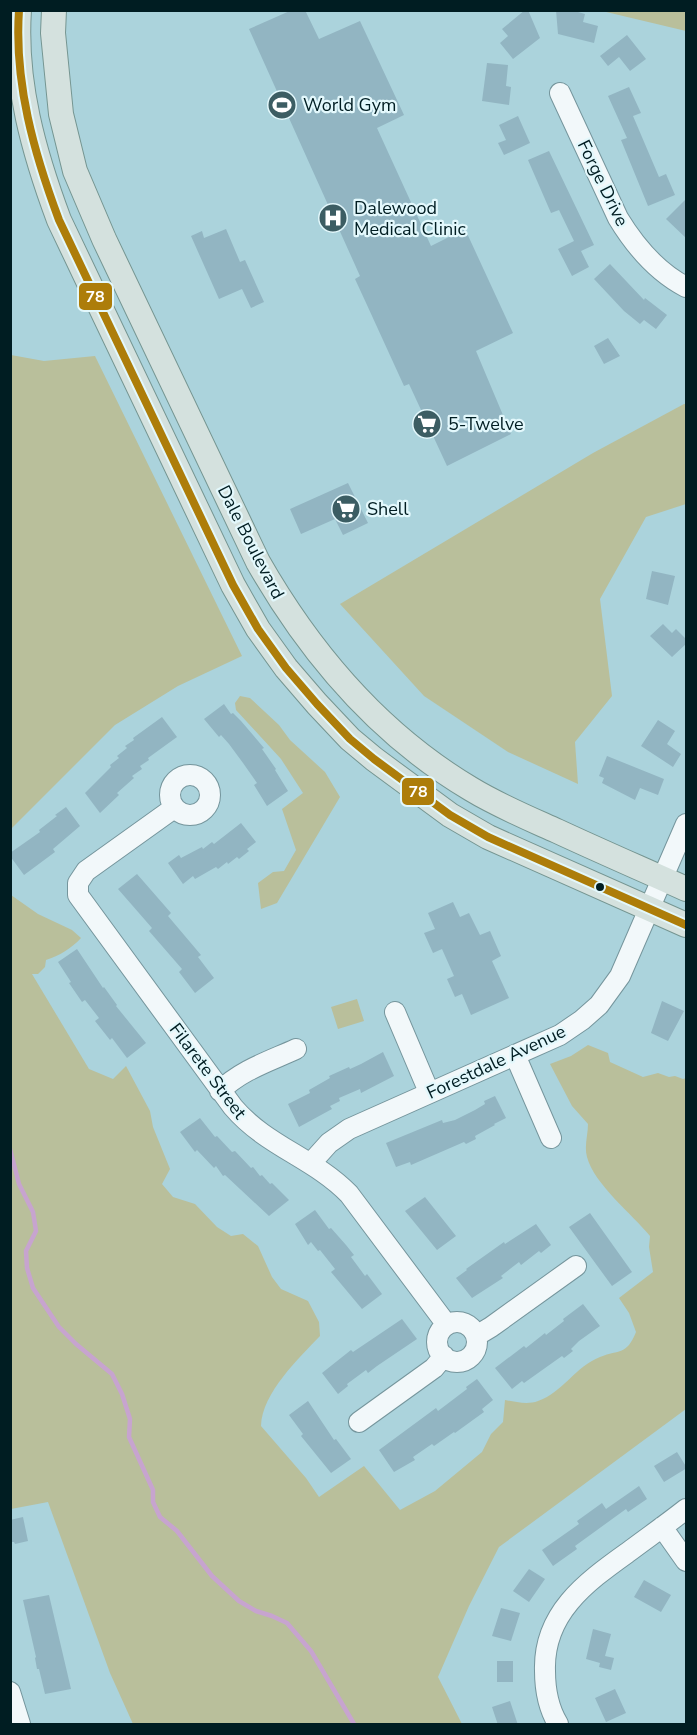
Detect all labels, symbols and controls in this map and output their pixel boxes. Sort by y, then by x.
sports icon: World Gym [266,89,298,121]
place label: World Gym [303,93,396,117]
street label: Forge Drive [572,136,634,230]
place label: Dalewood Medical Clinic [354,196,466,241]
hospital icon: Dalewood Medical Clinic [317,202,349,234]
line badge: 78 [78,282,113,311]
text: 78 [85,286,105,308]
supermarket icon: 5-Twelve [411,408,443,440]
place label: 5-Twelve [448,412,524,436]
street label: Dale Boulevard [212,481,290,603]
supermarket icon: Shell [330,493,362,525]
place label: Shell [367,497,409,521]
line badge: 78 [401,777,435,806]
text: 78 [408,781,428,803]
unlabelled marker [594,881,606,893]
street label: Filarete Street [164,1018,252,1124]
street label: Forestdale Avenue [423,1019,569,1105]

